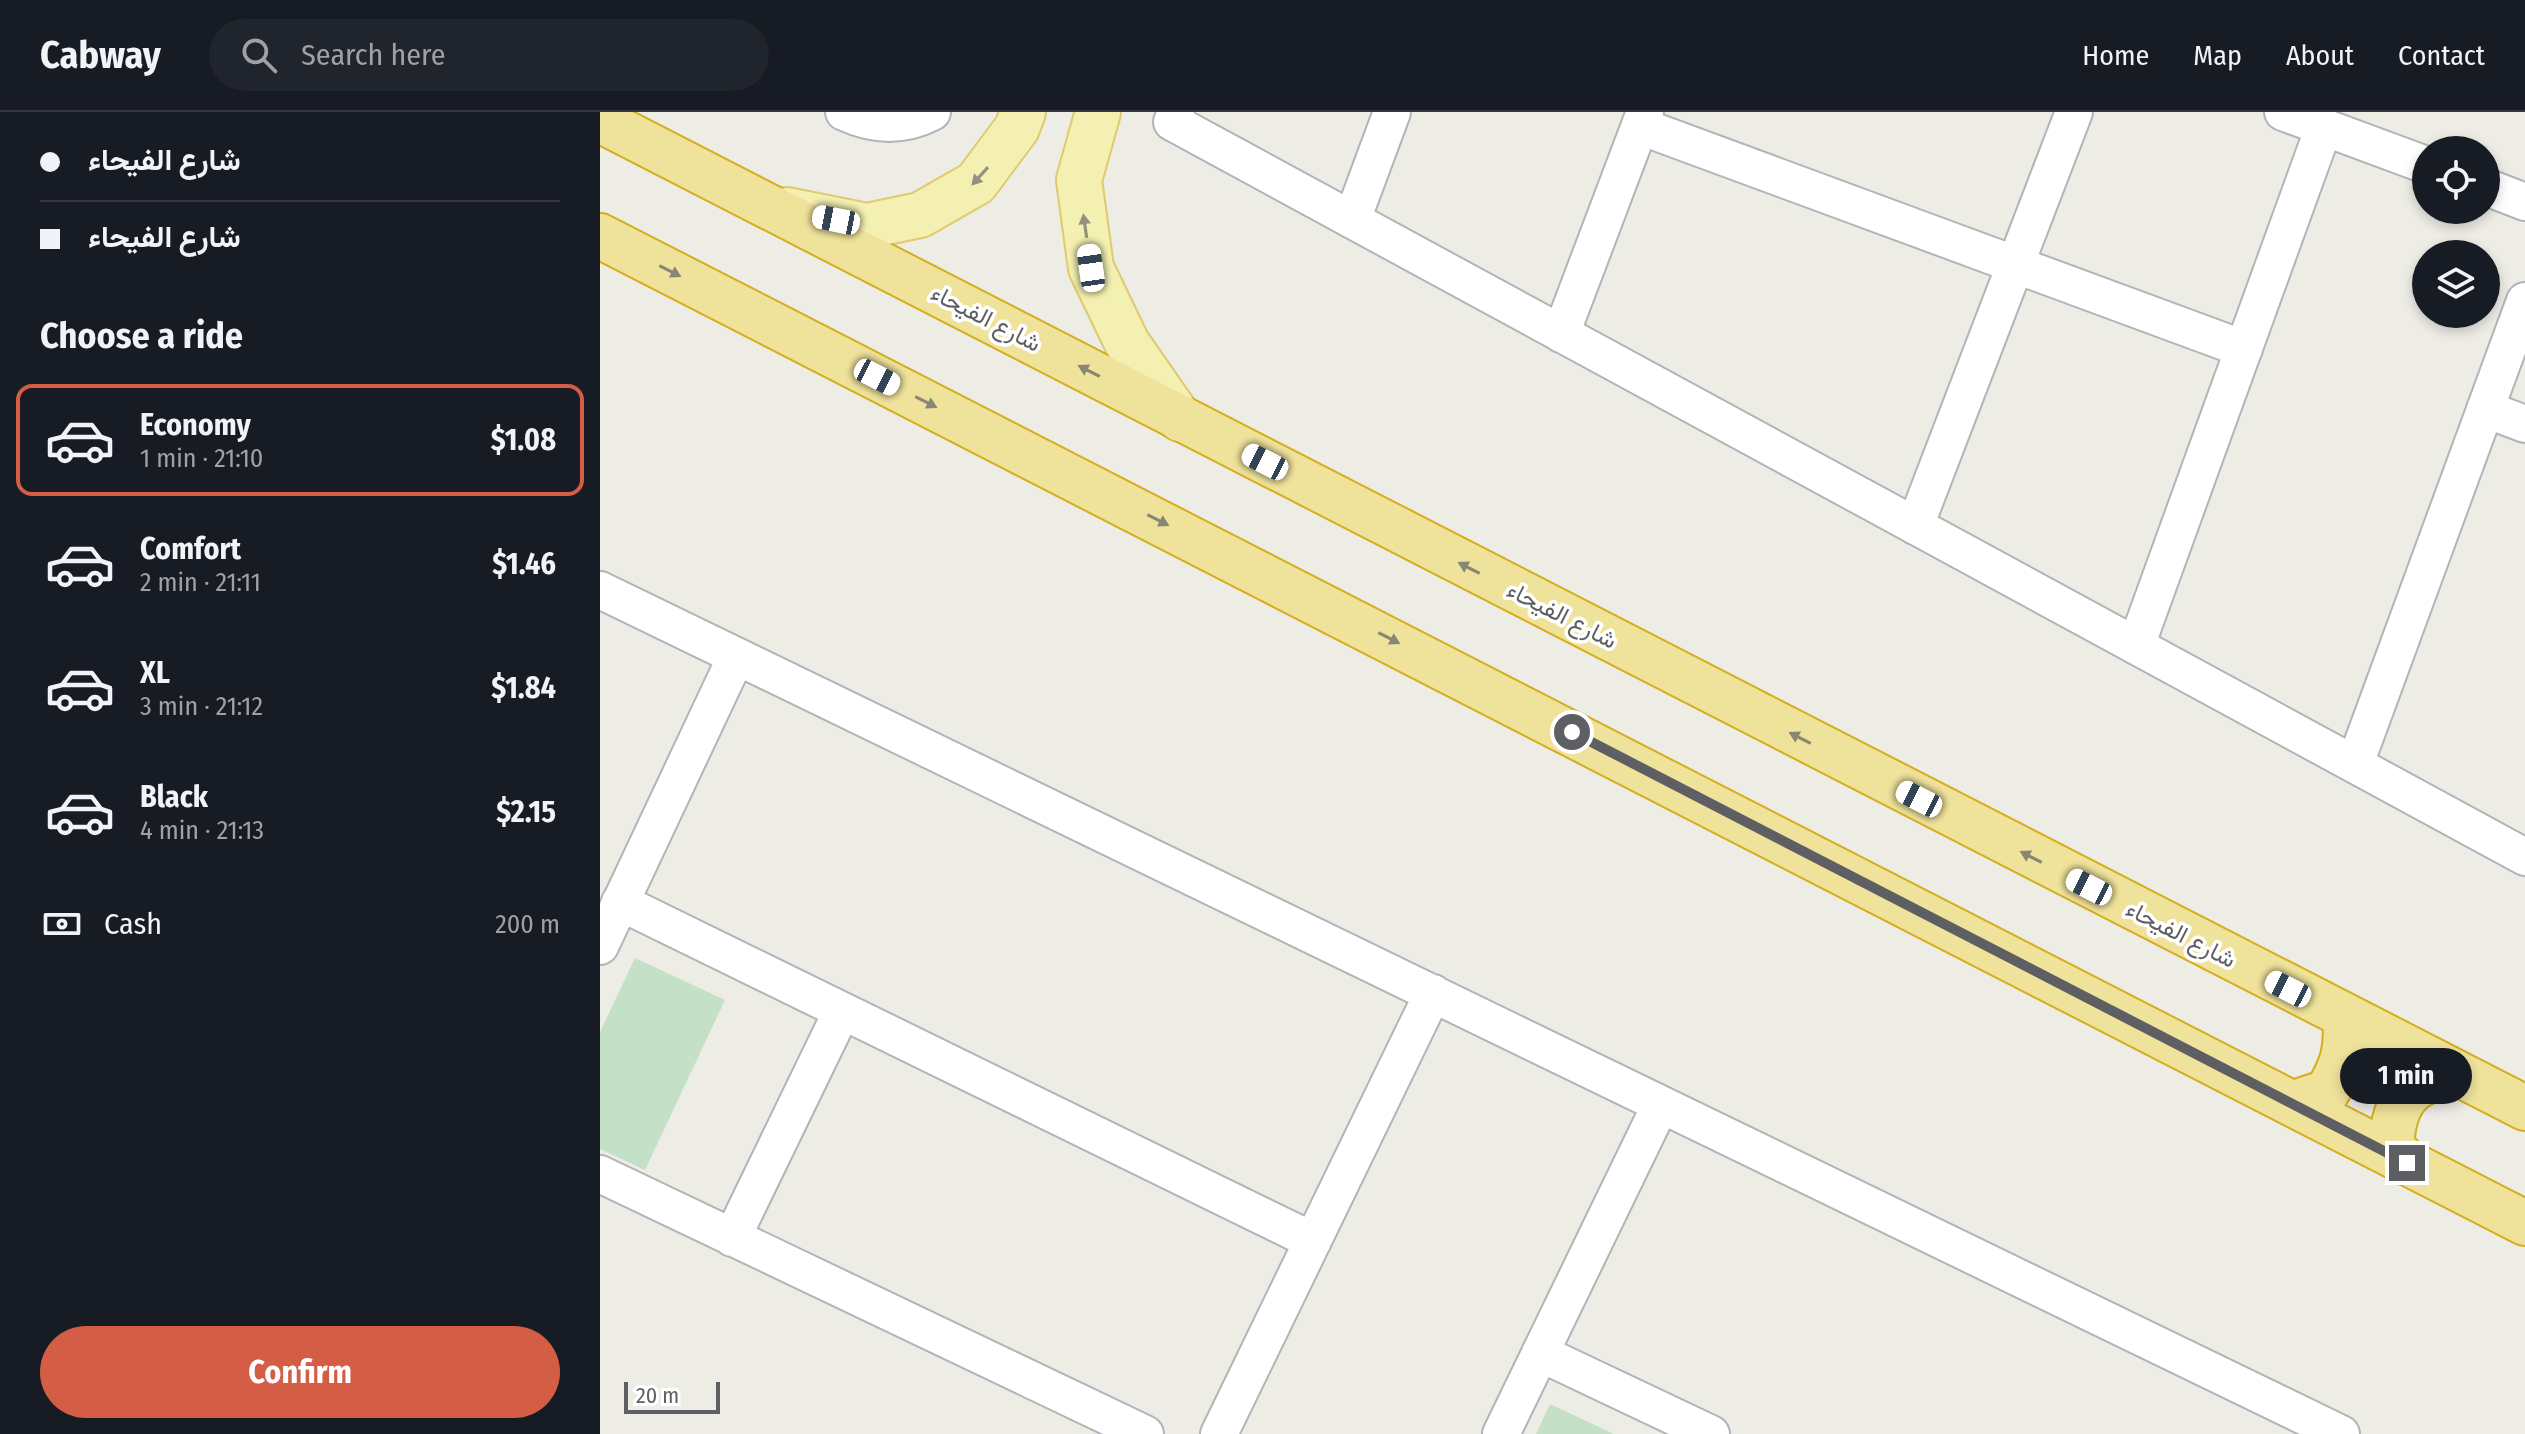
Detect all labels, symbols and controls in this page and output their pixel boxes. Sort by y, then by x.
search box [209,19,769,91]
text: Cabway [40,32,161,78]
icon: search [237,33,281,77]
text: Search here [301,37,446,73]
text: Home [2082,39,2149,72]
text: Map [2193,39,2242,72]
text: About [2286,39,2354,72]
text: Contact [2398,39,2485,72]
map controls [2412,136,2500,328]
button: locate [2412,136,2500,224]
text: شارع الفيحاء [88,142,241,178]
one-way arrow [971,166,989,186]
car [810,204,862,236]
one-way arrow [1079,213,1092,238]
text: شارع الفيحاء [88,219,241,255]
button: layers [2412,240,2500,328]
car [1076,243,1106,293]
one-way arrow [658,265,681,278]
street label: شارع الفيحاء [926,278,1046,359]
text: Choose a ride [40,314,243,358]
car [850,355,904,399]
one-way arrow [1078,365,1101,378]
one-way arrow [915,395,938,409]
icon: car [44,404,116,476]
text: Economy [140,407,251,443]
text: $1.08 [491,422,556,458]
car [1238,440,1292,484]
text: 1 min · 21:10 [140,443,263,474]
one-way arrow [1146,513,1169,526]
icon: car [44,528,116,600]
text: Comfort [140,531,241,567]
text: $1.46 [492,546,556,582]
one-way arrow [1458,561,1481,574]
text: 2 min · 21:11 [140,567,261,598]
street label: شارع الفيحاء [1502,575,1622,656]
one-way arrow [1378,632,1401,645]
icon: car [44,652,116,724]
text: XL [140,655,170,691]
text: $1.84 [491,670,556,706]
text: 3 min · 21:12 [140,691,263,722]
route start [1554,714,1590,750]
one-way arrow [1789,731,1812,744]
icon: car [44,776,116,848]
car [1892,777,1946,821]
text: Black [140,779,208,815]
text: $2.15 [496,794,556,830]
text: 4 min · 21:13 [140,815,264,846]
one-way arrow [2020,850,2043,863]
car [2062,865,2116,909]
street label: شارع الفيحاء [2121,894,2241,975]
icon: cash [40,902,84,946]
text: Cash [104,906,162,942]
text: 200 m [495,909,560,940]
car [2261,967,2315,1011]
callout: 1 min [2341,1047,2473,1103]
text: 1 min [2378,1060,2434,1091]
route end [2389,1145,2425,1181]
button: Confirm [40,1326,560,1418]
scale bar [624,1378,720,1414]
text: 20 m [636,1382,679,1409]

